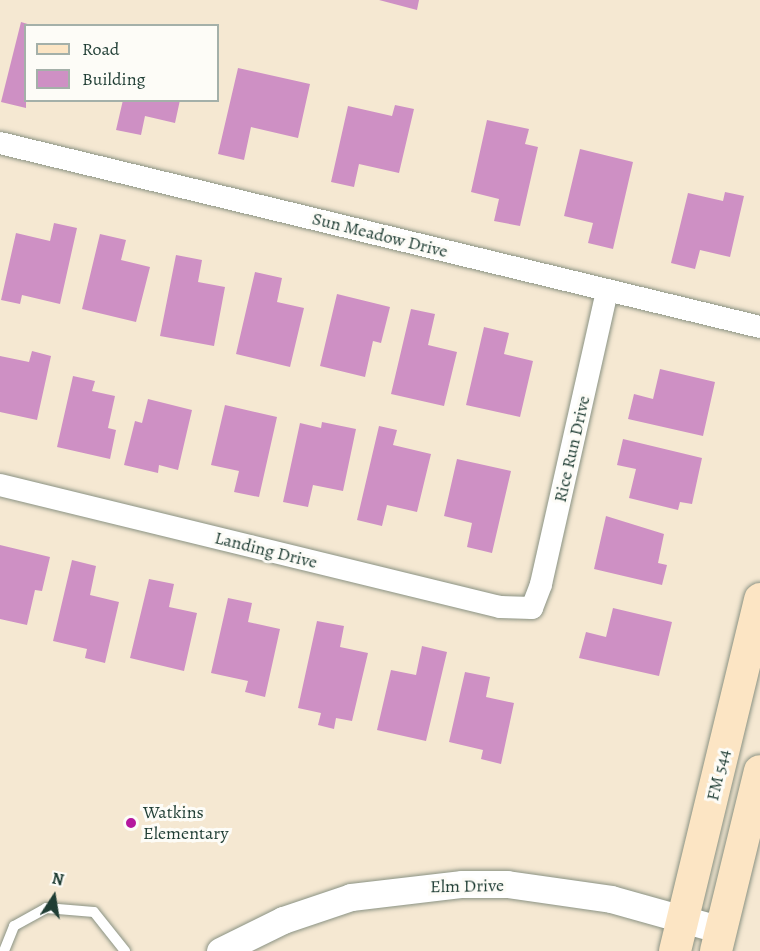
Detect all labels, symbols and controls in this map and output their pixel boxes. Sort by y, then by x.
legend [24,24,219,102]
text: Road [82,37,119,61]
text: Building [82,67,146,91]
street label: Sun Meadow Drive [310,208,450,262]
street label: Rice Run Drive [549,394,595,504]
street label: Landing Drive [212,527,320,573]
street label: FM 544 [702,747,734,803]
place label: Watkins Elementary [143,802,229,844]
marker: Watkins Elementary [124,816,138,830]
north arrow [24,867,84,927]
text: N [50,867,66,891]
street label: Elm Drive [430,875,504,897]

